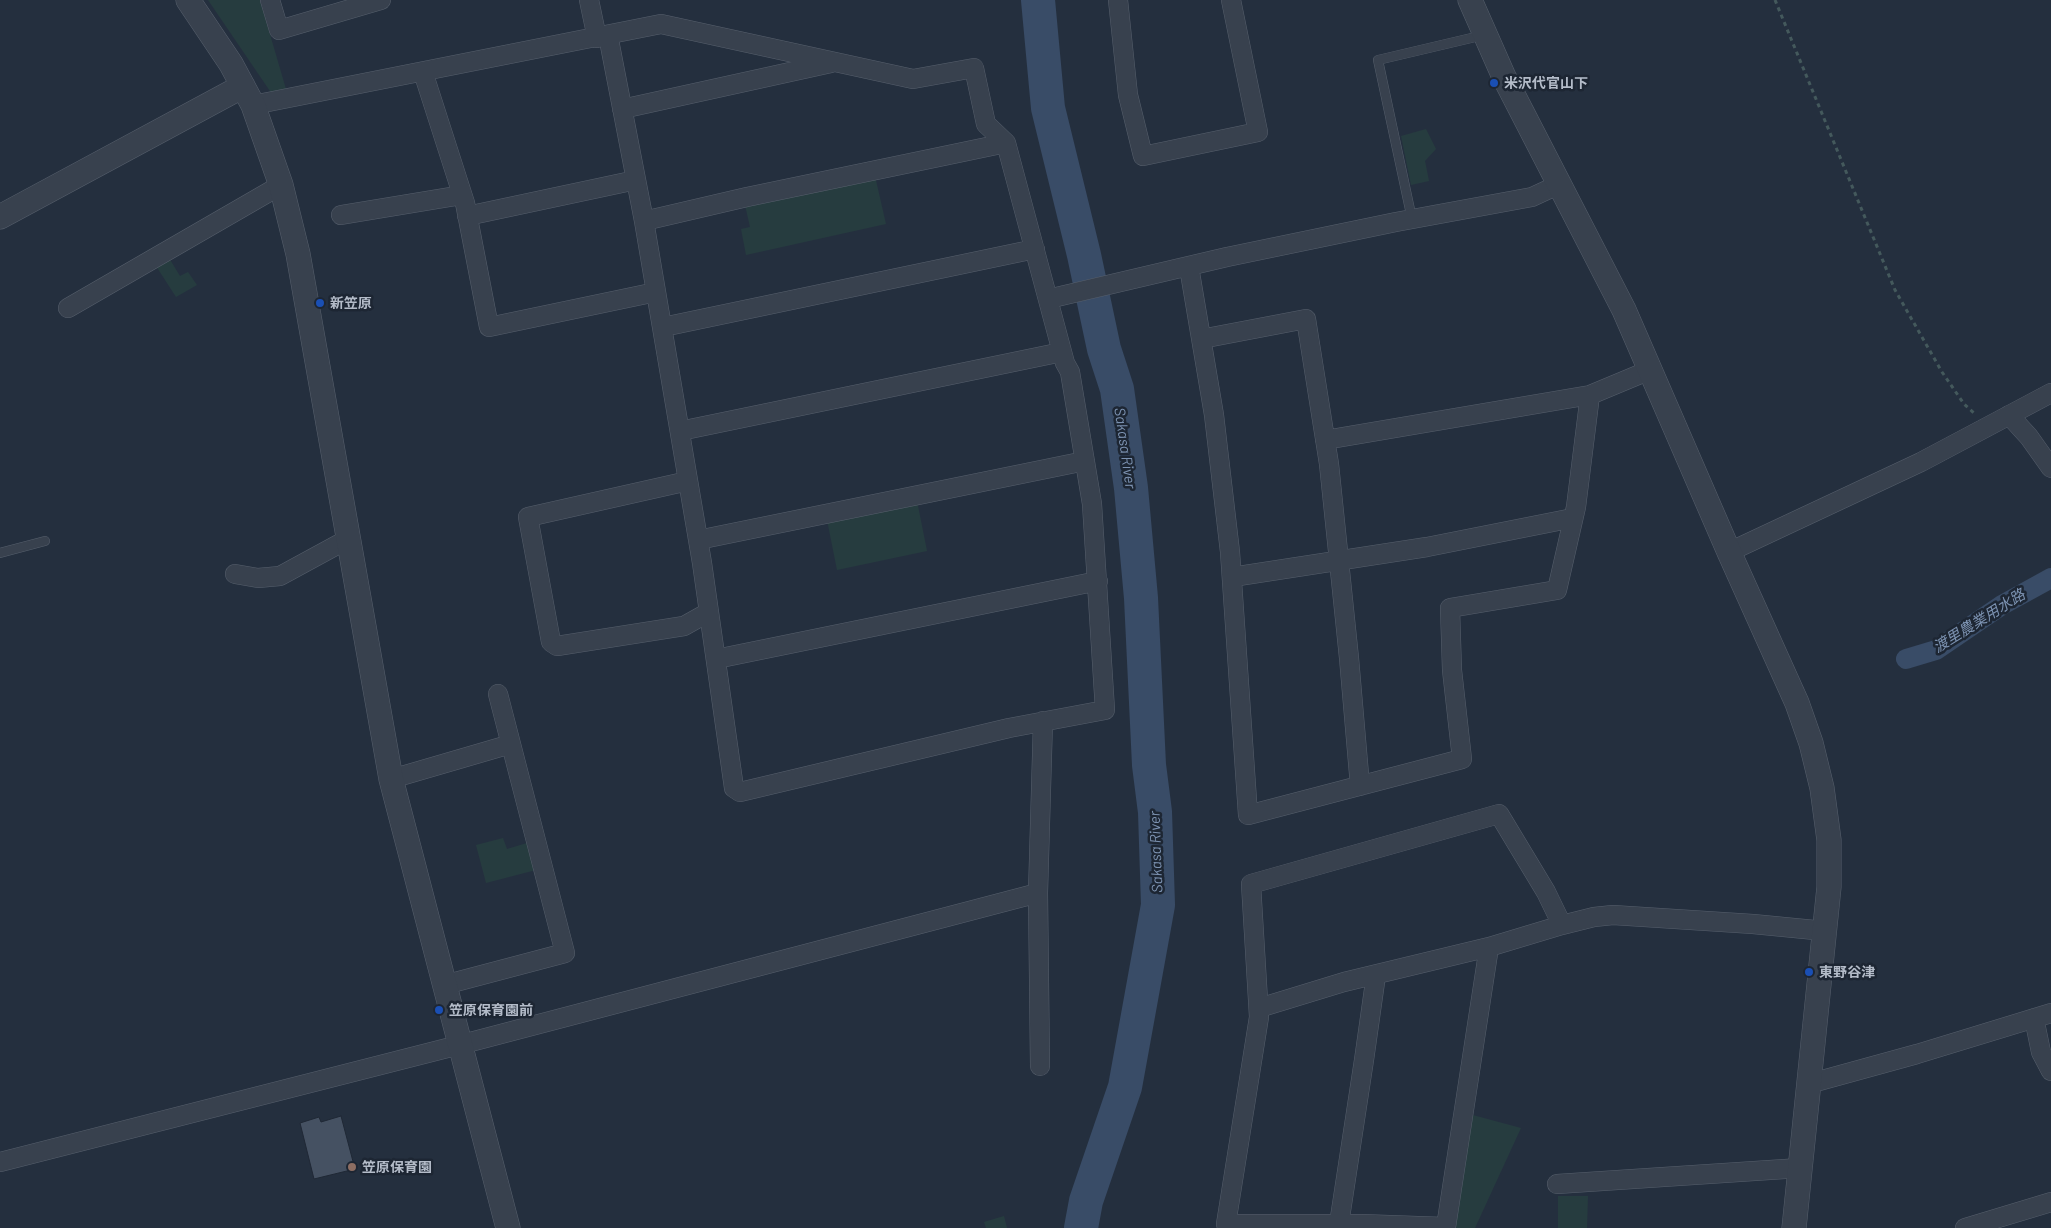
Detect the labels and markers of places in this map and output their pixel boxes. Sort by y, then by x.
place label: 米沢代官山下 [1504,75,1588,91]
marker: 米沢代官山下 [1488,77,1500,89]
place label: 新笠原 [330,295,372,311]
marker: 新笠原 [314,297,326,309]
place label: 東野谷津 [1819,964,1875,980]
marker: 東野谷津 [1803,966,1815,978]
place label: 笠原保育園前 [449,1002,533,1018]
marker: 笠原保育園前 [433,1004,445,1016]
place label: 笠原保育園 [362,1159,432,1175]
marker: 笠原保育園 [346,1161,358,1173]

